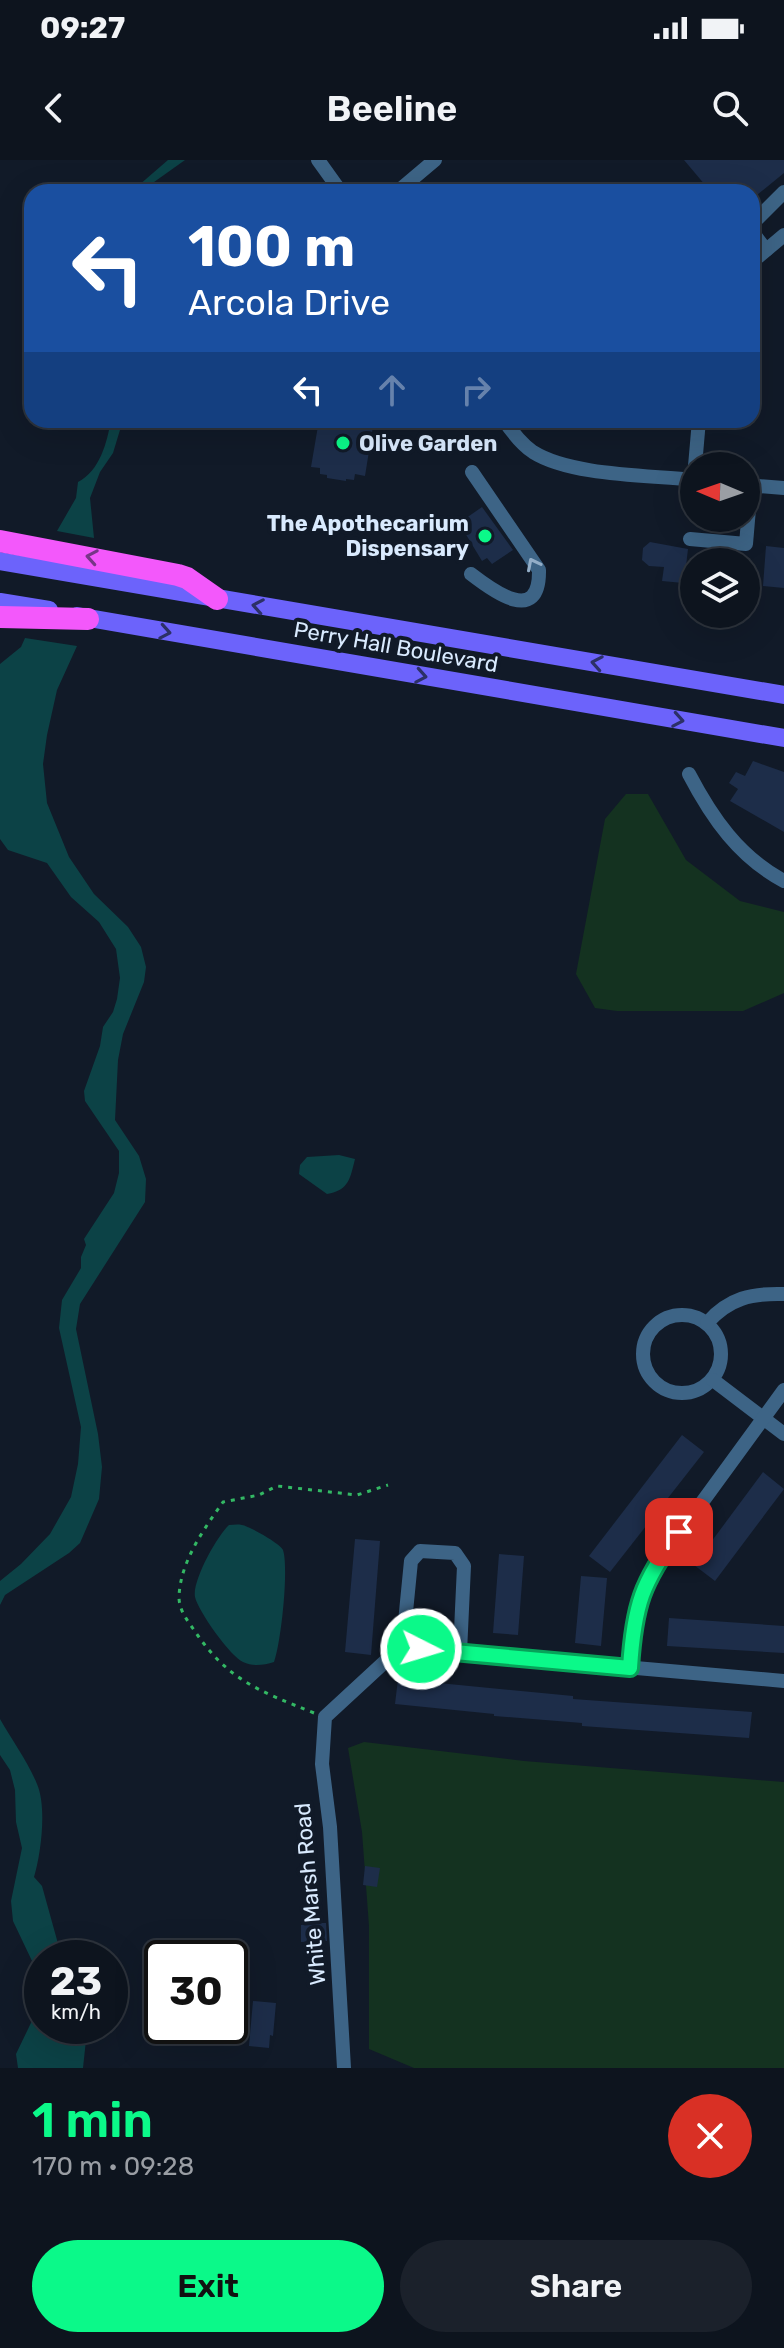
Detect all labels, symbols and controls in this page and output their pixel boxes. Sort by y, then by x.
text: 09:27 [40,10,125,46]
icon: back [32,86,76,130]
icon: search [708,86,752,130]
text: Beeline [327,87,457,130]
text: 100 m [188,214,355,280]
icon: left [56,216,160,320]
text: Arcola Drive [188,281,390,324]
icon: left [286,368,330,412]
icon: ahead [370,368,414,412]
icon: right [454,368,498,412]
place label: Olive Garden [359,430,497,457]
marker: Olive Garden [334,434,352,452]
north arrow [680,452,760,532]
map controls [680,452,760,628]
place label: The Apothecarium Dispensary [267,510,469,562]
marker: The Apothecarium Dispensary [476,527,494,545]
button: layers [680,548,760,628]
one-way arrow [85,550,98,567]
one-way arrow [527,558,543,572]
one-way arrow [251,598,264,615]
street label: Perry Hall Boulevard [292,616,500,678]
one-way arrow [158,623,172,640]
one-way arrow [590,656,604,673]
one-way arrow [414,666,428,683]
one-way arrow [671,710,684,727]
pin [645,1498,713,1566]
icon: arrive [657,1510,701,1554]
position arrow [379,1607,463,1691]
street label: White Marsh Road [289,1802,331,1986]
speed limit sign: 30 [144,1940,248,2044]
text: 23 [50,1958,102,2005]
text: km/h [51,2000,101,2024]
text: 1 min [32,2092,153,2149]
button: close [668,2094,752,2178]
text: 170 m · 09:28 [32,2151,194,2182]
button: Exit [32,2240,384,2332]
button: Share [400,2240,752,2332]

